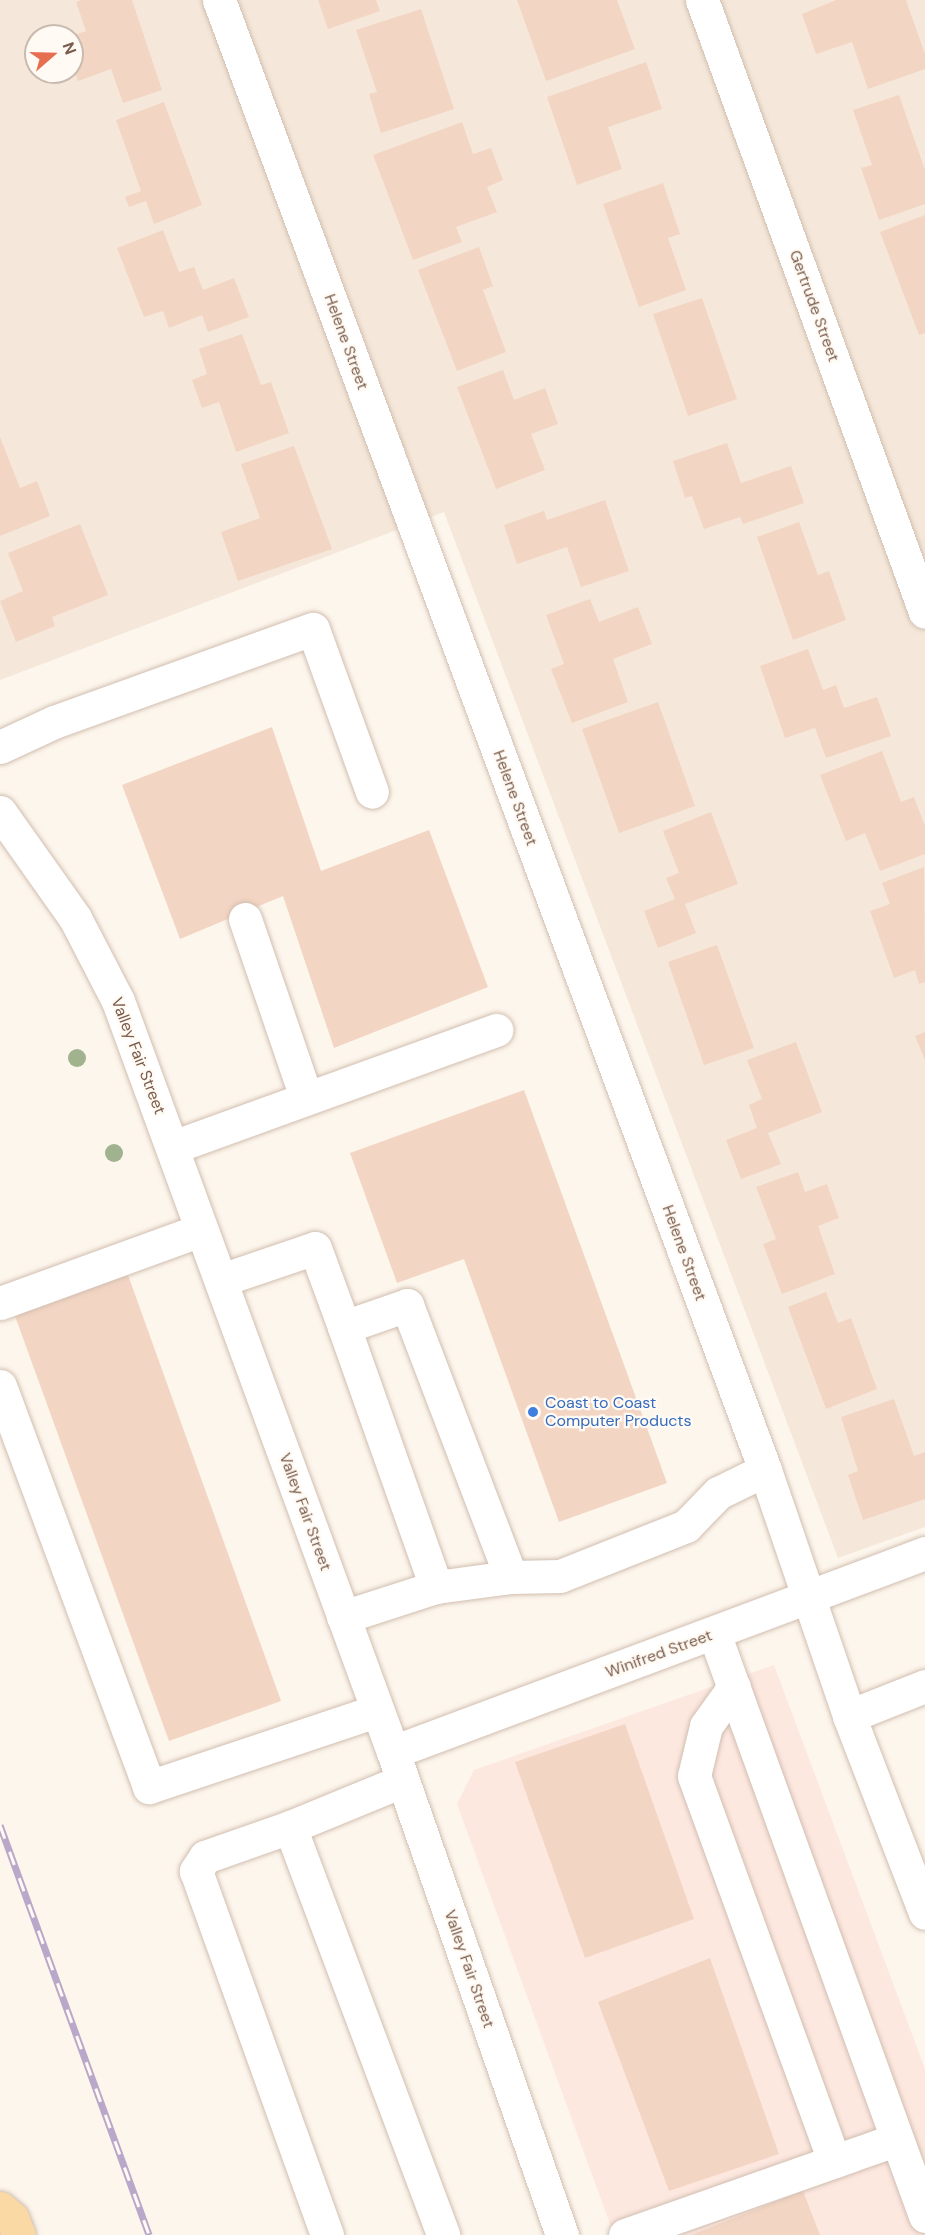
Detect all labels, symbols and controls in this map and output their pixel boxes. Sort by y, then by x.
north arrow [24,24,84,84]
text: N [58,39,81,57]
street label: Gertrude Street [785,248,843,364]
street label: Helene Street [320,291,372,393]
street label: Helene Street [489,747,541,849]
street label: Valley Fair Street [107,995,169,1117]
street label: Helene Street [658,1202,710,1304]
place label: Coast to Coast Computer Products [545,1393,692,1431]
marker: Coast to Coast Computer Products [526,1405,540,1419]
street label: Valley Fair Street [275,1451,335,1573]
street label: Winifred Street [603,1626,715,1682]
street label: Valley Fair Street [440,1907,498,2031]

